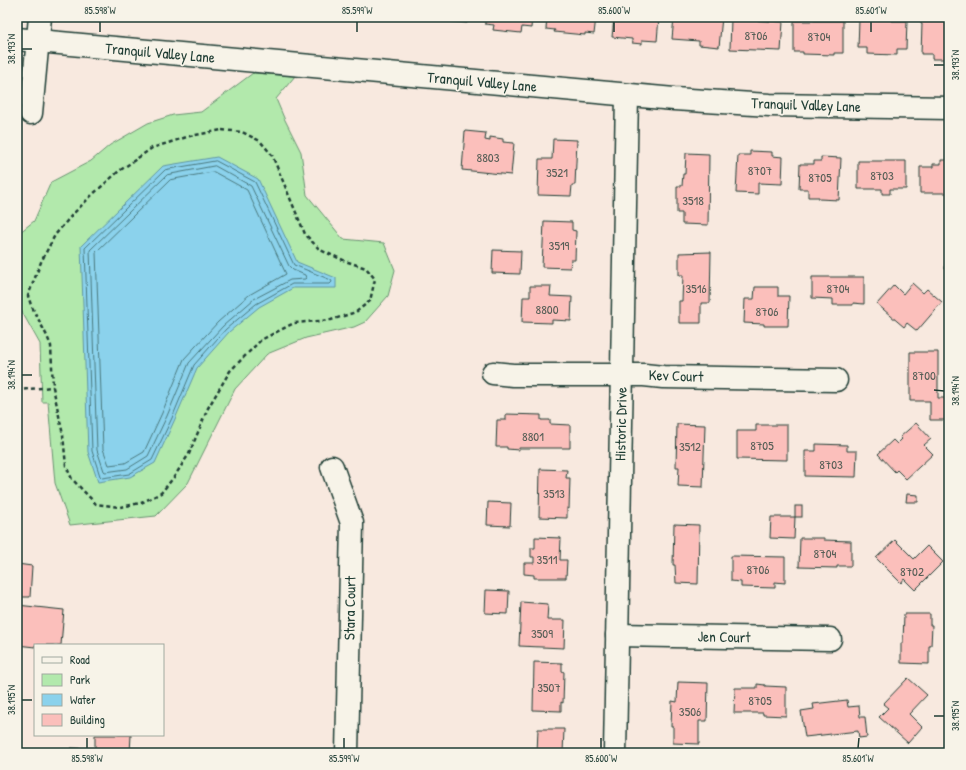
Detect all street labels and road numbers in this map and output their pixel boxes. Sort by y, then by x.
street label: Tranquil Valley Lane [104,37,216,68]
street label: Tranquil Valley Lane [426,66,538,97]
street label: Tranquil Valley Lane [751,92,861,117]
street label: Kev Court [648,364,704,387]
street label: Historic Drive [609,387,632,461]
street label: Stara Court [338,575,361,640]
street label: Jen Court [697,626,752,647]

